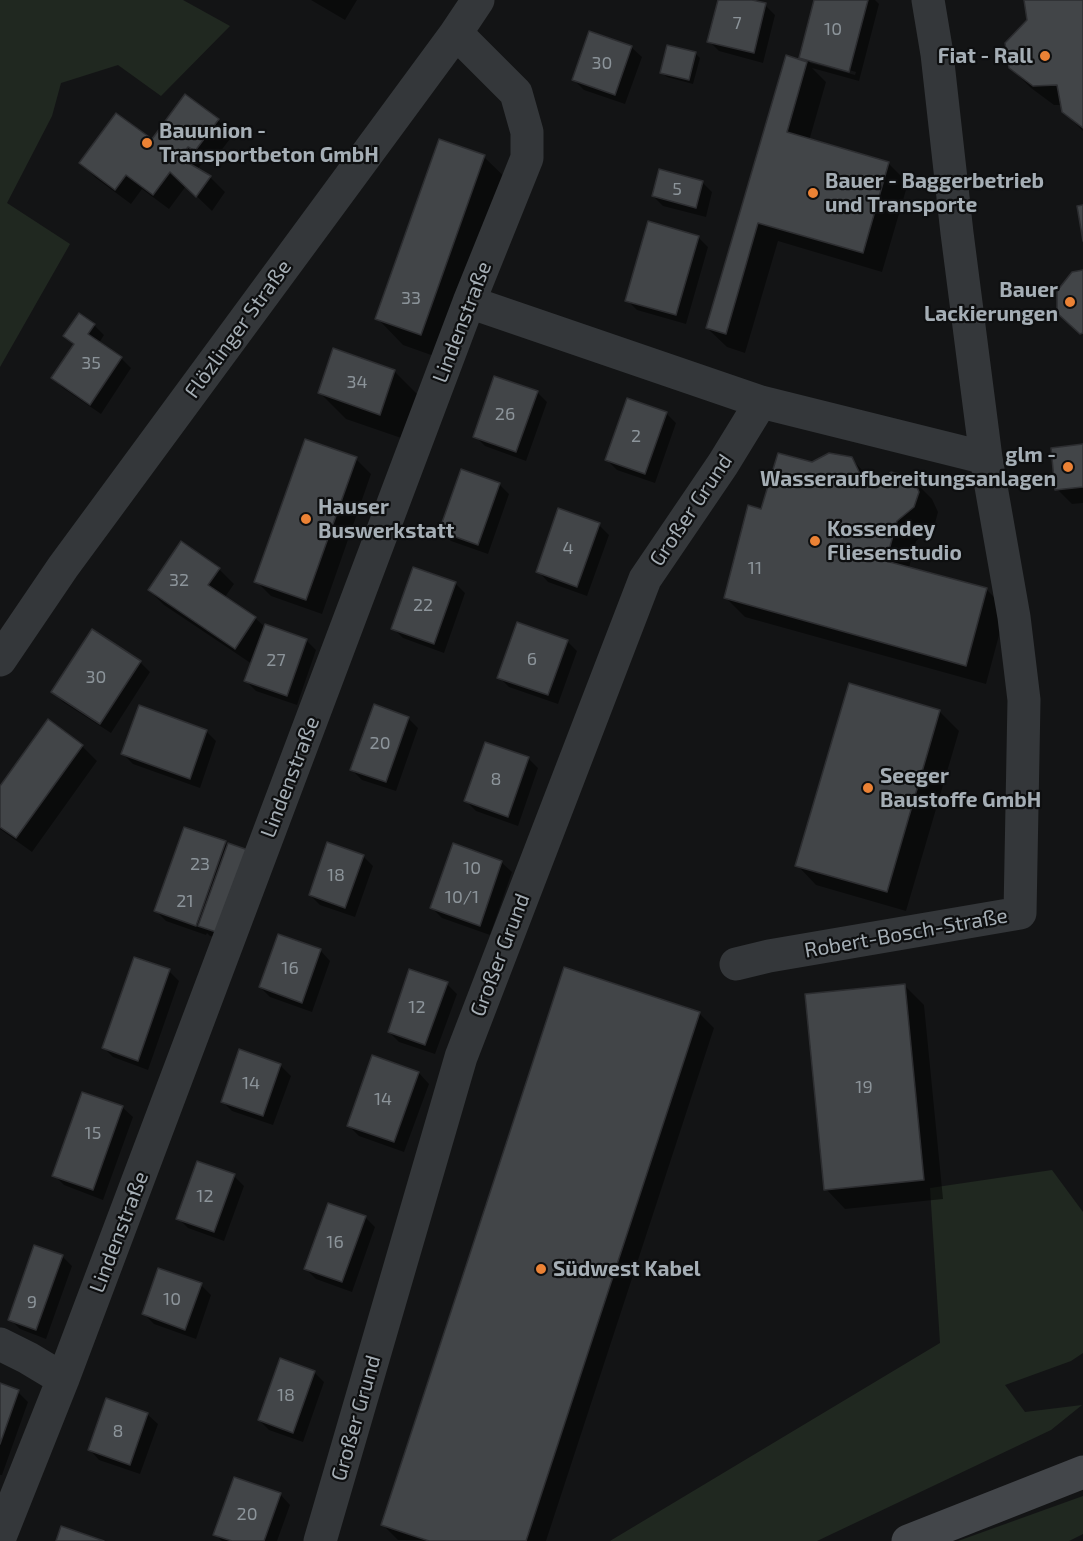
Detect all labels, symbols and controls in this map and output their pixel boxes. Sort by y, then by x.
house number: 7 [732,12,742,34]
house number: 10 [824,18,842,40]
place label: Fiat - Rall [938,43,1033,69]
marker: Fiat - Rall [1038,49,1052,63]
house number: 30 [592,52,612,74]
place label: Bauunion - Transportbeton GmbH [159,118,379,168]
marker: Bauunion - Transportbeton GmbH [140,136,154,150]
place label: Bauer - Baggerbetrieb und Transporte [825,168,1044,218]
house number: 5 [672,178,682,200]
marker: Bauer - Baggerbetrieb und Transporte [806,186,820,200]
street label: Flözlinger Straße [179,255,297,403]
street label: Lindenstraße [427,258,497,386]
place label: Bauer Lackierungen [924,277,1058,327]
house number: 33 [401,287,421,309]
marker: Bauer Lackierungen [1063,295,1077,309]
house number: 35 [81,352,101,374]
house number: 34 [346,371,368,393]
house number: 26 [495,403,515,425]
house number: 2 [631,425,641,447]
place label: glm - Wasseraufbereitungsanlagen [760,442,1056,492]
street label: Großer Grund [644,449,738,571]
marker: glm - Wasseraufbereitungsanlagen [1061,460,1075,474]
place label: Hauser Buswerkstatt [318,494,454,544]
marker: Hauser Buswerkstatt [299,512,313,526]
place label: Kossendey Fliesenstudio [827,516,962,566]
marker: Kossendey Fliesenstudio [808,534,822,548]
house number: 4 [562,537,574,559]
house number: 11 [748,557,762,579]
house number: 32 [169,569,189,591]
house number: 22 [413,594,433,616]
house number: 6 [527,648,537,670]
house number: 27 [266,649,286,671]
house number: 30 [86,666,106,688]
street label: Lindenstraße [255,713,325,841]
house number: 20 [370,732,390,754]
place label: Seeger Baustoffe GmbH [880,763,1041,813]
house number: 8 [491,768,501,790]
marker: Seeger Baustoffe GmbH [861,781,875,795]
house number: 23 [190,853,210,875]
house number: 10 [463,857,481,879]
house number: 18 [327,864,345,886]
house number: 10/1 [445,886,479,908]
house number: 21 [176,890,194,912]
street label: Großer Grund [465,890,535,1020]
street label: Robert-Bosch-Straße [802,903,1010,963]
house number: 16 [281,957,299,979]
house number: 12 [408,996,426,1018]
house number: 14 [242,1072,260,1094]
house number: 19 [855,1076,873,1098]
house number: 14 [374,1088,392,1110]
house number: 15 [85,1122,101,1144]
street label: Lindenstraße [84,1168,154,1296]
house number: 12 [196,1185,214,1207]
house number: 16 [326,1231,344,1253]
place label: Südwest Kabel [553,1256,701,1282]
marker: Südwest Kabel [534,1262,548,1276]
house number: 10 [163,1288,181,1310]
house number: 9 [27,1291,37,1313]
street label: Großer Grund [326,1352,386,1484]
house number: 18 [277,1384,295,1406]
house number: 8 [113,1420,123,1442]
house number: 20 [237,1503,257,1525]

